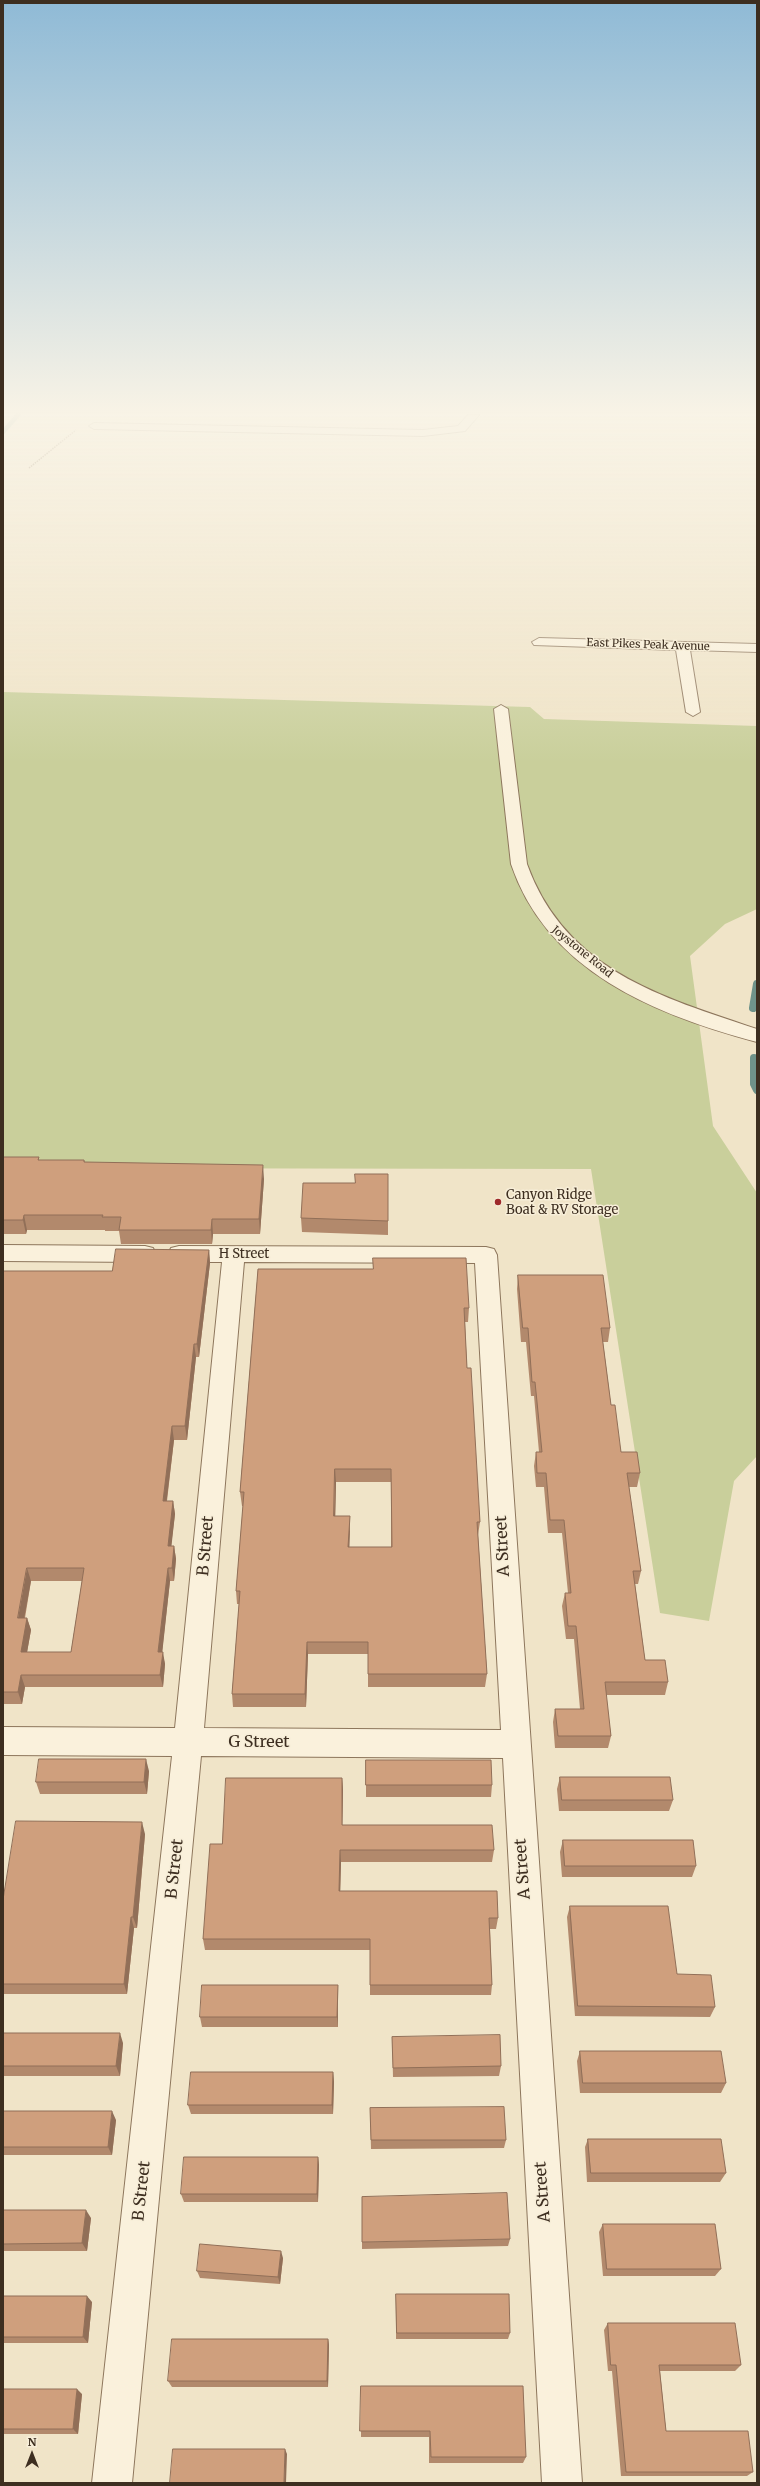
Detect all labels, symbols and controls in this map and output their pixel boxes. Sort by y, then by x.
street label: East Pikes Peak Avenue [586,636,710,654]
street label: Joystone Road [549,923,615,981]
place label: Canyon Ridge Boat & RV Storage [506,1187,618,1218]
marker: Canyon Ridge Boat & RV Storage [493,1197,503,1207]
street label: H Street [219,1246,269,1262]
street label: B Street [194,1515,218,1577]
street label: A Street [492,1515,514,1577]
street label: G Street [228,1732,290,1752]
street label: B Street [162,1838,188,1900]
street label: A Street [511,1838,535,1900]
street label: B Street [129,2160,155,2222]
street label: A Street [531,2161,555,2223]
north arrow [12,2434,52,2474]
text: N [28,2435,36,2449]

